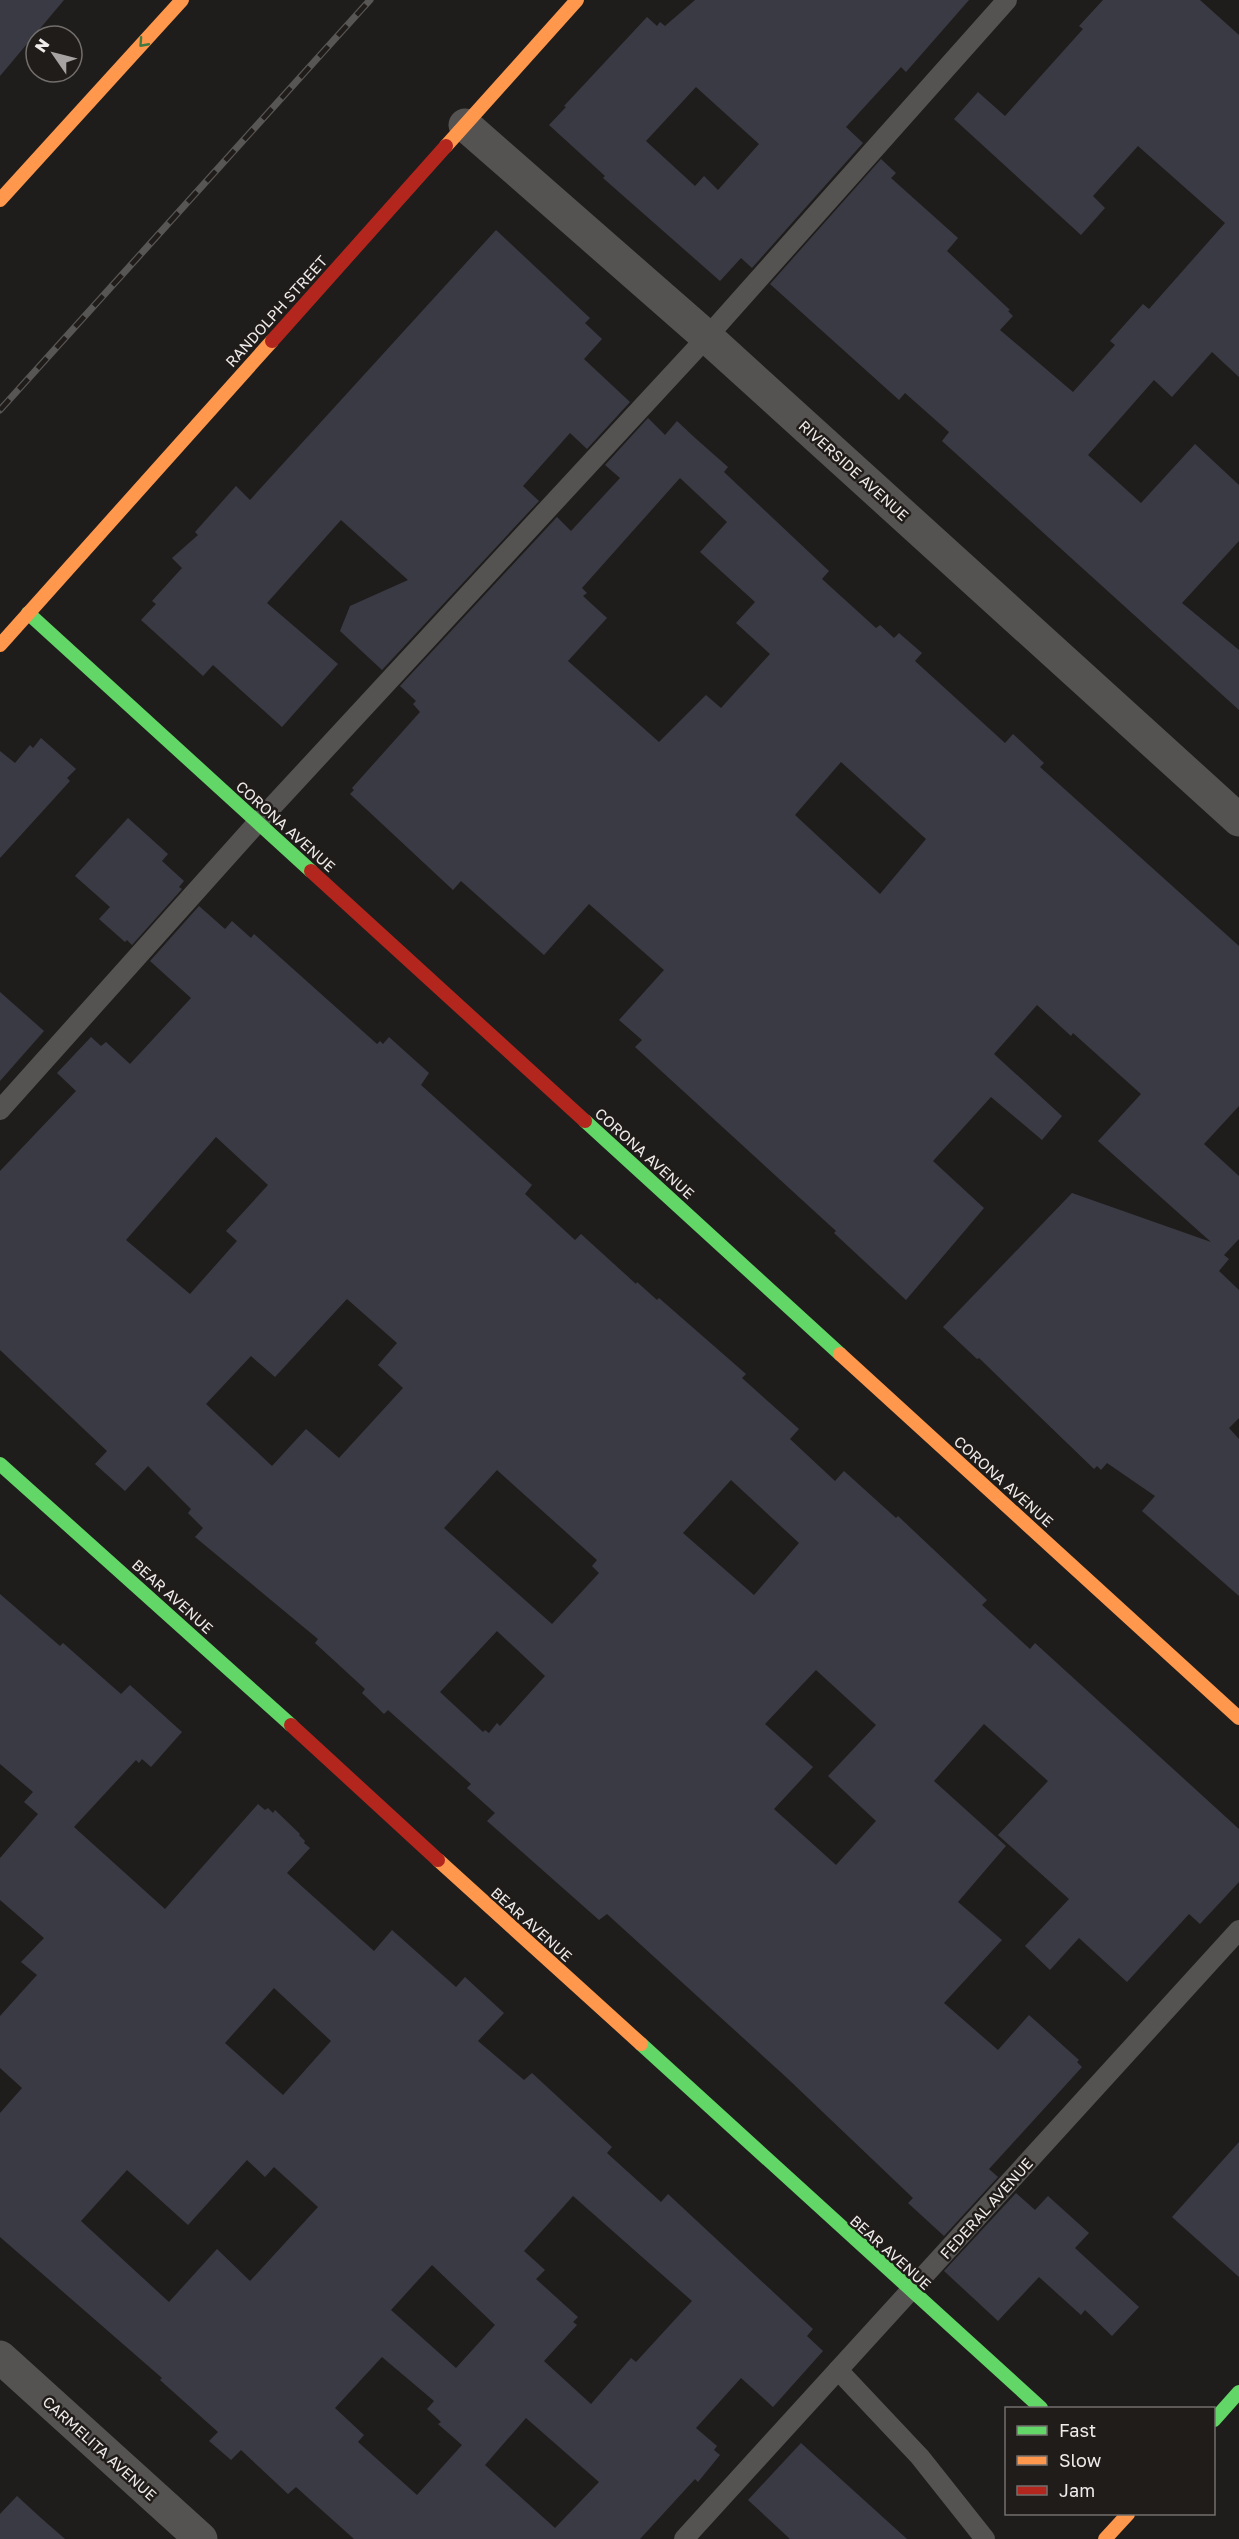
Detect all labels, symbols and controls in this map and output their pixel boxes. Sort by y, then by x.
north arrow [24,24,84,84]
text: N [30,35,53,56]
one-way arrow [139,36,150,47]
street label: RANDOLPH STREET [221,252,331,370]
street label: RIVERSIDE AVENUE [795,416,913,524]
street label: CORONA AVENUE [233,777,339,875]
street label: CORONA AVENUE [592,1104,698,1202]
street label: CORONA AVENUE [951,1432,1057,1530]
street label: BEAR AVENUE [129,1555,217,1637]
street label: BEAR AVENUE [488,1883,576,1965]
street label: FEDERAL AVENUE [936,2154,1036,2262]
street label: BEAR AVENUE [847,2211,935,2293]
street label: CARMELITA AVENUE [39,2392,161,2504]
legend [1005,2407,1215,2515]
text: Fast [1059,2419,1096,2441]
text: Slow [1059,2449,1102,2471]
text: Jam [1059,2479,1095,2501]

